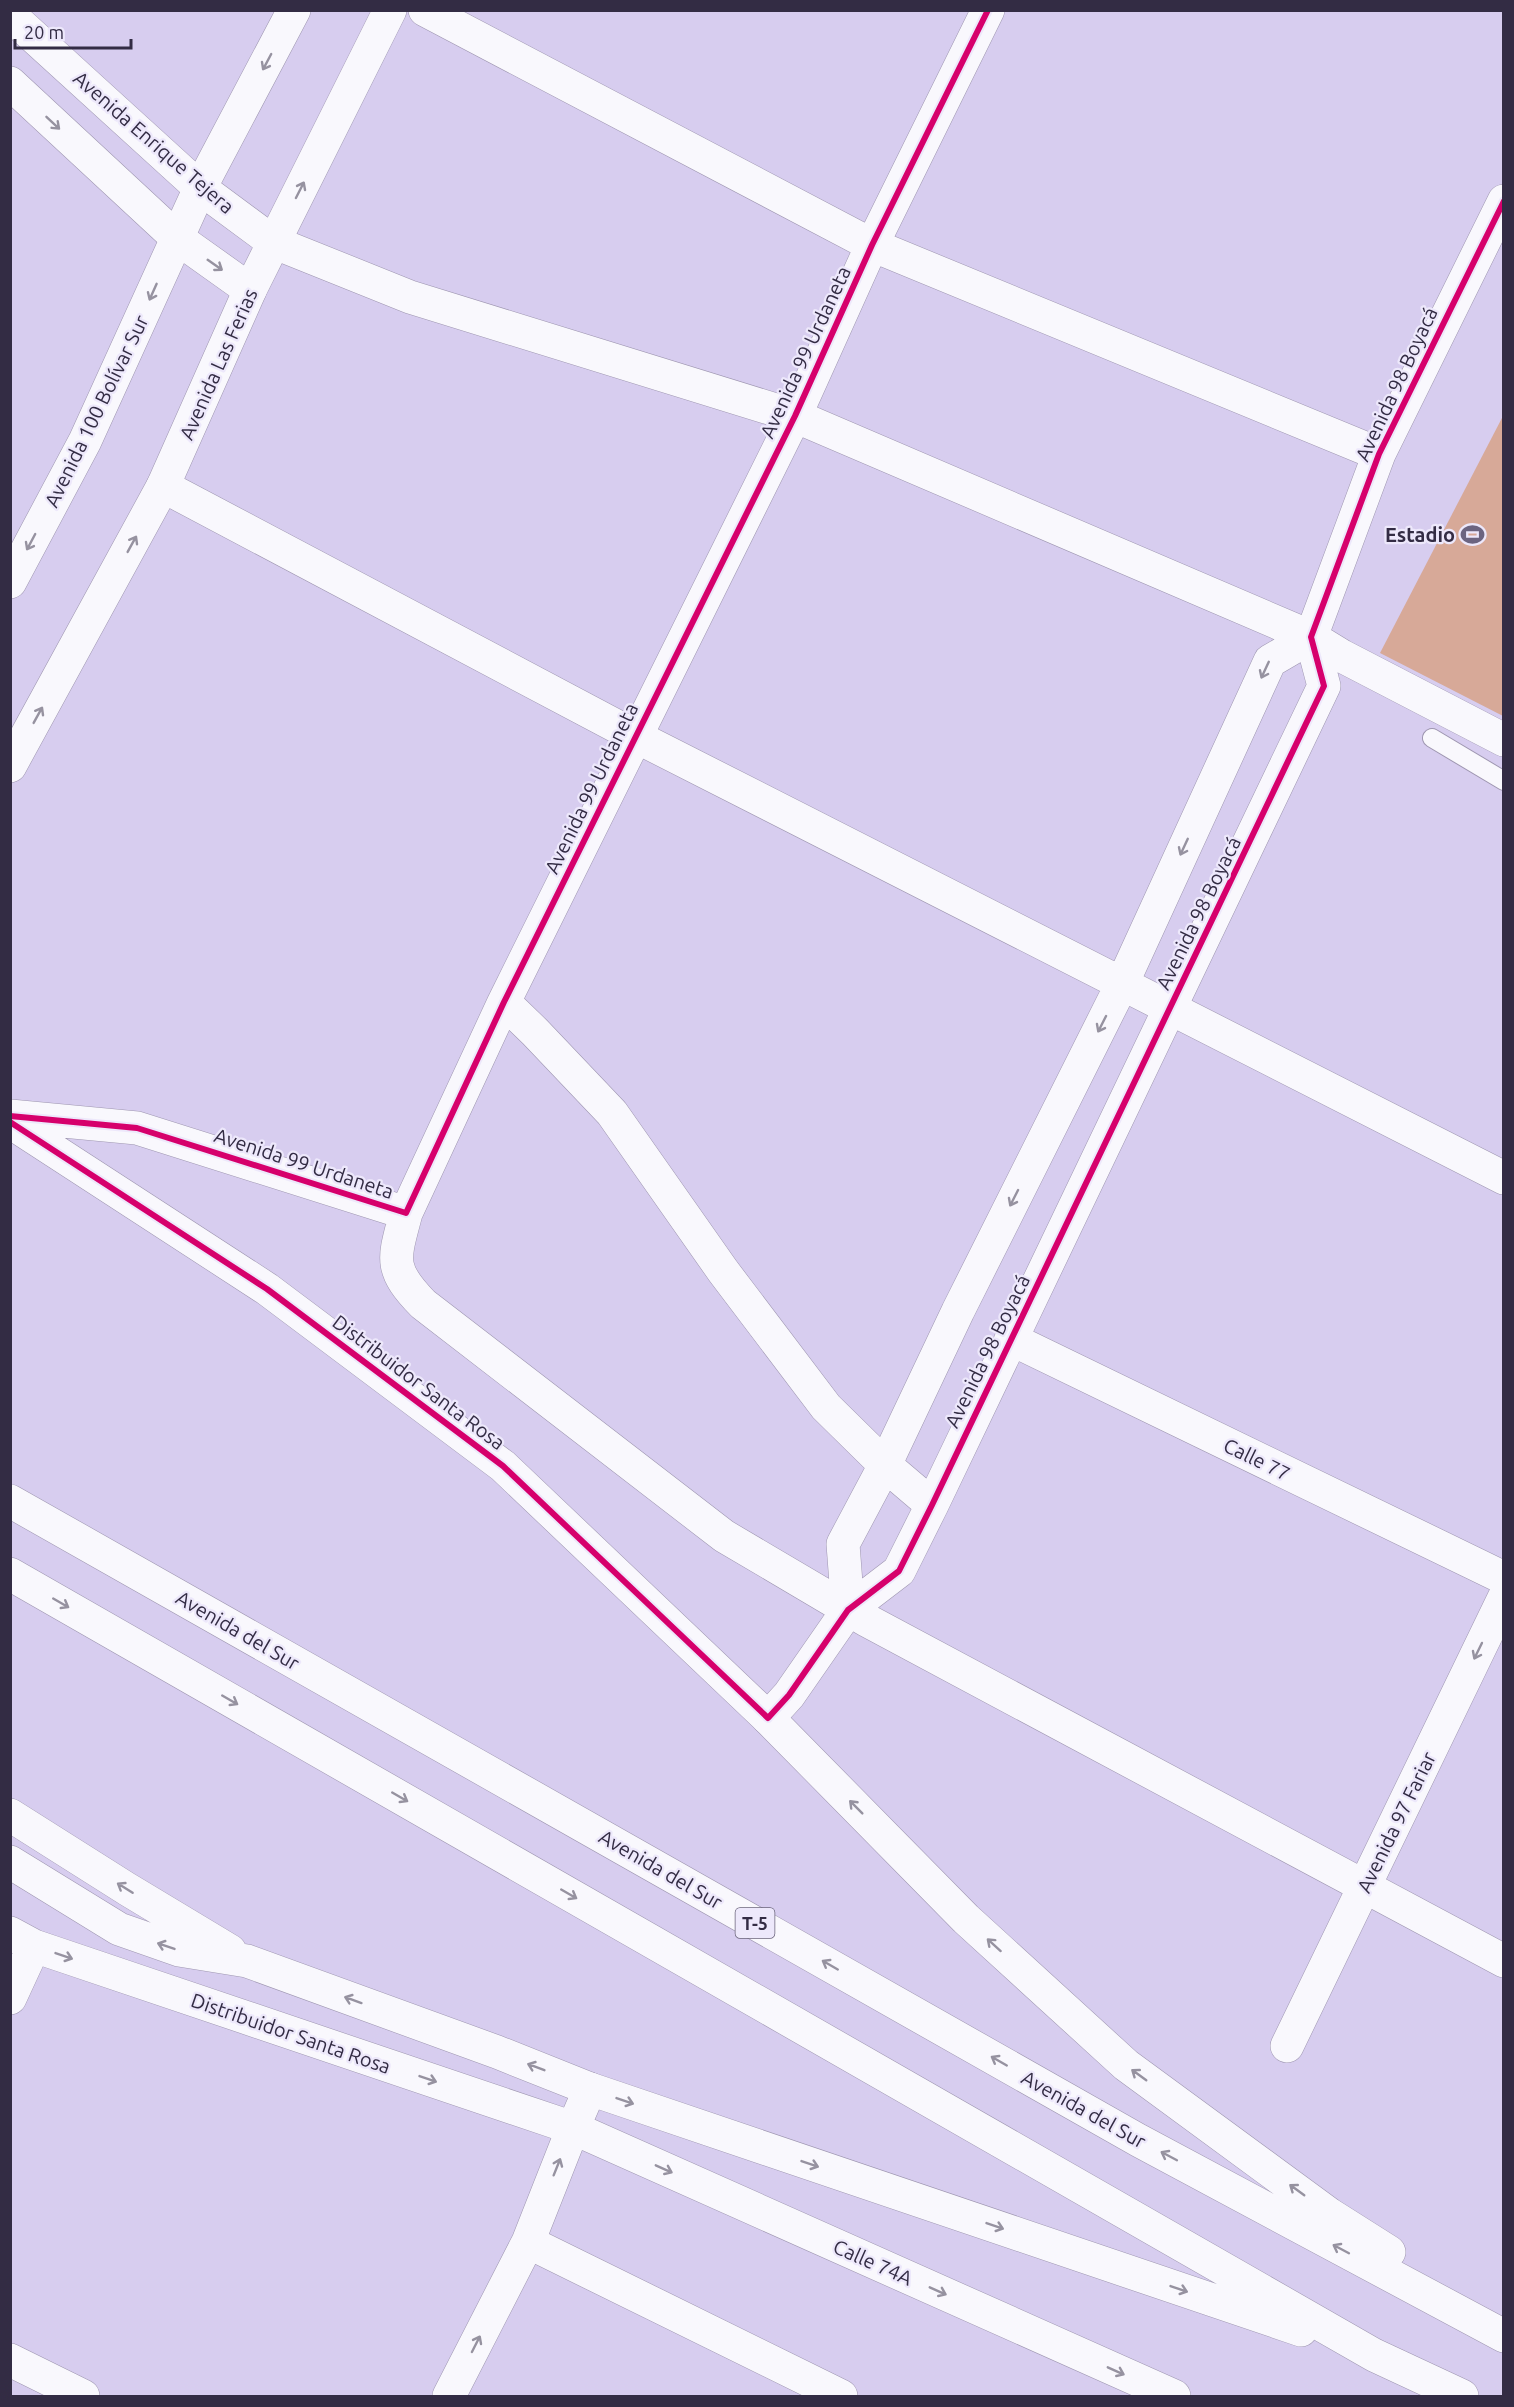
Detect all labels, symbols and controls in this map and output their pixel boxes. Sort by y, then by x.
scale bar [15,12,130,50]
text: 20 m [24,22,64,42]
one-way arrow [261,53,273,70]
street label: Avenida Enrique Tejera [69,66,239,218]
one-way arrow [46,116,61,130]
one-way arrow [294,181,306,199]
one-way arrow [207,259,223,271]
street label: Avenida 99 Urdaneta [755,262,855,442]
one-way arrow [147,282,159,300]
street label: Avenida Las Ferias [174,285,262,443]
street label: Avenida 98 Boyacá [1350,303,1442,465]
street label: Avenida 100 Bolívar Sur [39,311,153,511]
sports icon: Estadio [1460,521,1486,547]
place label: Estadio [1385,523,1455,546]
one-way arrow [25,533,37,551]
one-way arrow [127,535,138,553]
one-way arrow [1259,661,1271,679]
street label: Avenida 99 Urdaneta [540,699,642,877]
one-way arrow [33,707,45,724]
street label: Avenida 98 Boyacá [1151,833,1245,993]
one-way arrow [1178,838,1190,856]
one-way arrow [1095,1015,1107,1033]
street label: Avenida 99 Urdaneta [211,1123,397,1203]
one-way arrow [1008,1189,1020,1207]
street label: Avenida 98 Boyacá [940,1271,1034,1431]
street label: Distribuidor Santa Rosa [328,1310,510,1454]
street label: Calle 77 [1220,1433,1294,1485]
street label: Avenida del Sur [172,1585,304,1675]
one-way arrow [52,1598,69,1610]
one-way arrow [1472,1641,1484,1659]
one-way arrow [222,1695,239,1707]
street label: Avenida 97 Fariar [1352,1747,1440,1896]
one-way arrow [391,1791,408,1803]
one-way arrow [849,1800,864,1815]
street label: Avenida del Sur [595,1824,727,1914]
one-way arrow [116,1881,133,1894]
one-way arrow [560,1888,577,1900]
road number: T-5 [736,1908,774,1938]
one-way arrow [987,1938,1002,1952]
one-way arrow [158,1939,176,1950]
one-way arrow [54,1952,73,1963]
one-way arrow [821,1959,839,1970]
street label: Distribuidor Santa Rosa [188,1988,394,2078]
one-way arrow [344,1993,363,2004]
one-way arrow [991,2055,1008,2067]
one-way arrow [527,2061,546,2072]
street label: Avenida del Sur [1018,2065,1150,2153]
one-way arrow [1132,2069,1148,2081]
one-way arrow [418,2074,437,2085]
one-way arrow [615,2096,634,2107]
one-way arrow [1161,2150,1178,2162]
one-way arrow [552,2159,563,2177]
one-way arrow [800,2159,819,2170]
one-way arrow [655,2163,673,2175]
one-way arrow [1289,2184,1305,2196]
one-way arrow [985,2222,1004,2233]
street label: Calle 74A [830,2234,916,2290]
one-way arrow [1333,2243,1350,2255]
one-way arrow [1169,2284,1188,2295]
one-way arrow [929,2286,947,2297]
one-way arrow [470,2336,482,2354]
one-way arrow [1107,2365,1125,2377]

